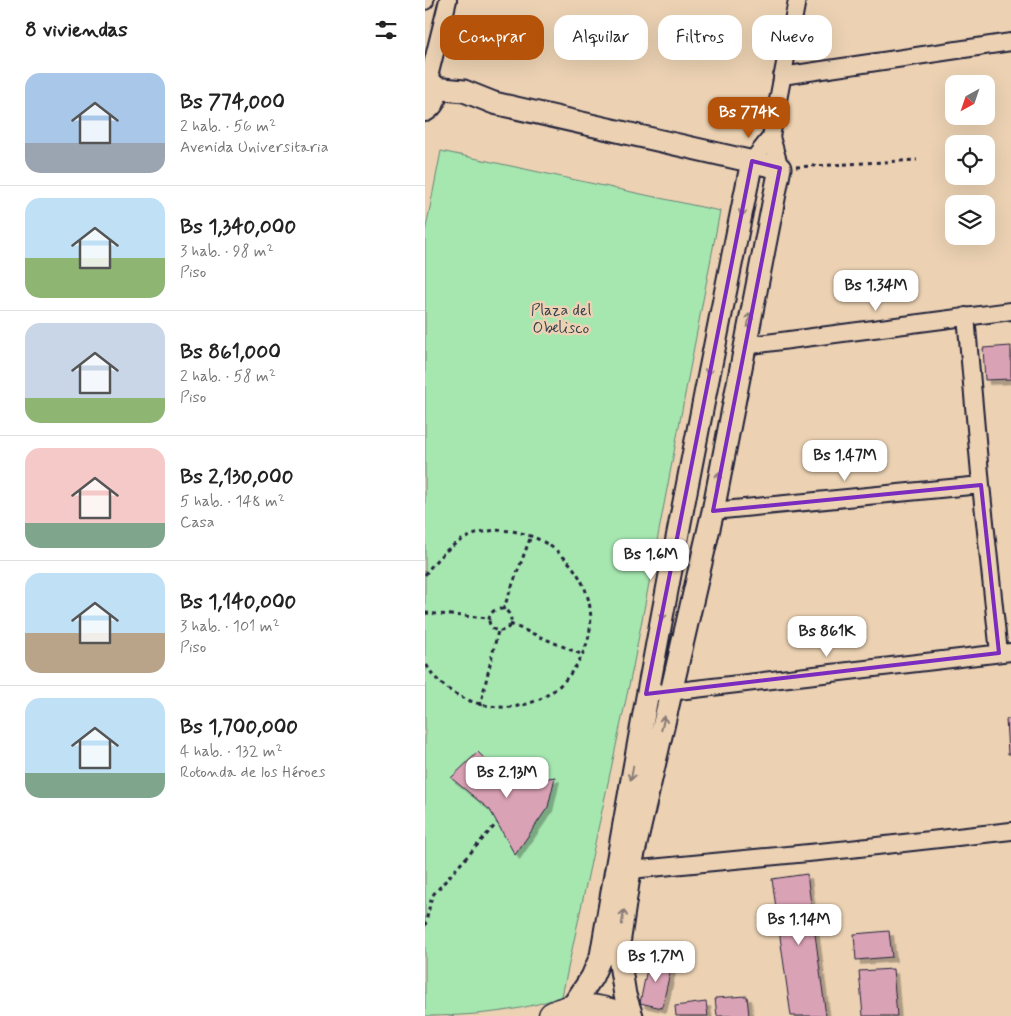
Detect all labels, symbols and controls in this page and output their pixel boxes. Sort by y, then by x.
chip: Comprar [440,15,544,60]
chip: Alquilar [554,15,648,60]
chip: Filtros [658,15,742,60]
chip: Nuevo [752,15,832,60]
text: 8 viviendas [25,16,128,44]
icon: filters [372,16,400,44]
north arrow [945,75,995,125]
map controls [945,75,995,245]
text: Bs 774,000 [180,88,285,116]
icon: home [65,93,125,153]
pin: Bs 774K [703,96,795,139]
text: Bs 774K [719,102,779,123]
text: 2 hab. · 56 m² [180,116,276,137]
button: locate [945,135,995,185]
text: Avenida Universitaria [180,137,329,158]
button: layers [945,195,995,245]
one-way arrow [737,200,747,216]
text: Bs 1,340,000 [180,213,296,241]
icon: home [65,218,125,278]
text: 3 hab. · 98 m² [180,241,274,262]
text: Piso [180,262,206,283]
pin: Bs 1.34M [824,270,928,312]
text: Bs 1.34M [844,275,908,296]
park label: Plaza del Obelisco [531,300,591,339]
one-way arrow [745,312,755,328]
text: Bs 861,000 [180,338,281,366]
icon: home [65,343,125,403]
one-way arrow [704,359,714,375]
text: 2 hab. · 58 m² [180,366,276,387]
text: Piso [180,387,206,408]
pin: Bs 1.47M [793,440,897,482]
text: Bs 1.47M [813,445,877,466]
text: Bs 2,130,000 [180,463,293,491]
icon: home [65,468,125,528]
one-way arrow [714,472,724,488]
text: 5 hab. · 148 m² [180,491,285,512]
text: Casa [180,512,215,533]
pin: Bs 1.6M [605,538,697,581]
text: Bs 1.6M [624,544,678,565]
text: Bs 1,140,000 [180,588,296,616]
icon: home [65,593,125,653]
one-way arrow [657,605,667,621]
text: 3 hab. · 101 m² [180,616,279,637]
pin: Bs 861K [781,616,873,658]
text: Bs 861K [799,621,855,642]
text: Piso [180,637,206,658]
text: Bs 1,700,000 [180,713,298,741]
one-way arrow [659,716,669,732]
icon: home [65,718,125,778]
text: 4 hab. · 132 m² [180,741,282,762]
pin: Bs 2.13M [455,756,559,799]
text: Rotonda de los Héroes [180,762,326,783]
text: Bs 2.13M [477,762,537,783]
one-way arrow [627,764,637,780]
pin: Bs 1.14M [747,904,851,946]
one-way arrow [619,909,629,925]
text: Bs 1.14M [768,909,830,930]
pin: Bs 1.7M [610,940,702,983]
text: Bs 1.7M [628,946,684,967]

